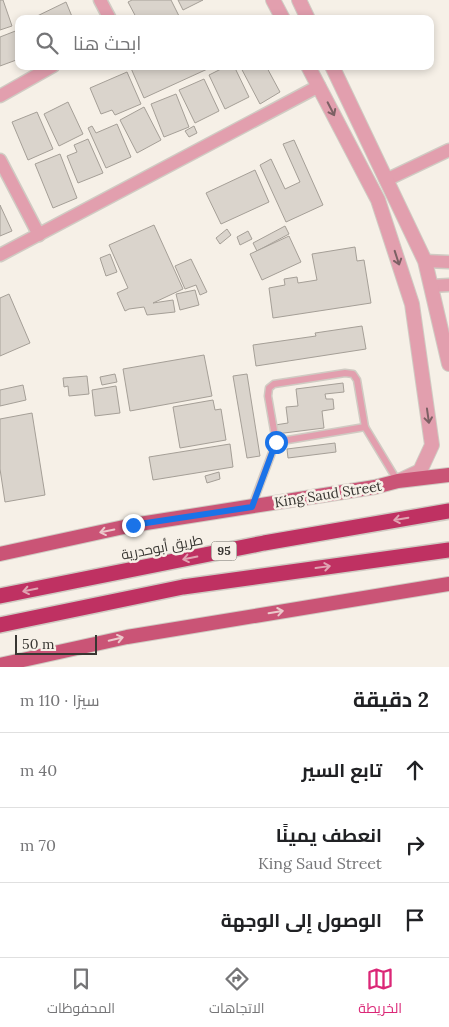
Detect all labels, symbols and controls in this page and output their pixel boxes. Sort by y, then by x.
search box [15,15,434,70]
icon: search [33,29,61,57]
text: ابحث هنا [73,31,141,55]
one-way arrow [326,102,336,117]
one-way arrow [393,249,402,265]
one-way arrow [423,408,433,424]
route start [265,431,288,454]
street label: King Saud Street [273,477,384,511]
route end [122,514,145,537]
one-way arrow [393,515,409,525]
one-way arrow [100,526,116,536]
street label: طريق أبوحدرية [119,530,205,564]
road number: 95 [212,542,236,560]
one-way arrow [182,554,198,564]
one-way arrow [315,562,331,572]
one-way arrow [23,586,39,596]
one-way arrow [268,607,284,617]
scale bar [15,632,98,655]
one-way arrow [107,634,123,643]
text: 50 m [22,635,55,653]
text: 2 دقيقة [353,686,429,713]
text: سيرًا · 110 m [20,690,100,710]
icon: ahead [401,756,429,784]
text: تابع السير [301,758,382,782]
text: 40 m [20,760,57,780]
text: انعطف يمينًا [276,823,382,847]
icon: right [401,831,429,859]
text: 70 m [20,835,56,855]
text: King Saud Street [258,853,382,873]
icon: arrive [401,906,429,934]
text: الوصول إلى الوجهة [221,908,382,932]
tab: المحفوظات [47,965,115,1021]
tab: الاتجاهات [209,965,264,1021]
tab: الخريطة [358,965,402,1021]

